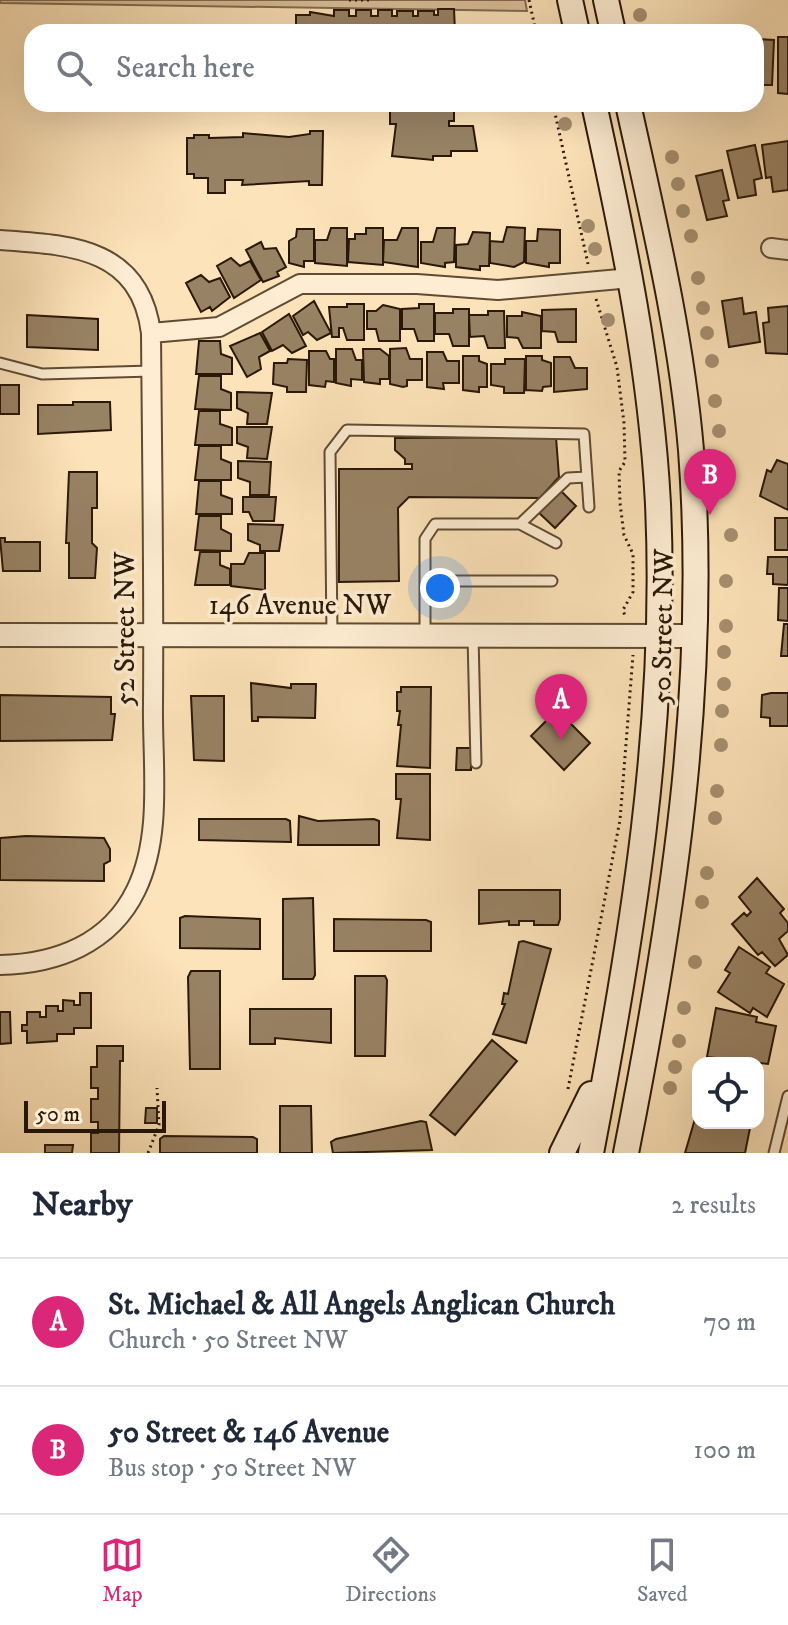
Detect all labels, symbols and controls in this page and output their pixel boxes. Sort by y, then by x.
search box [24,24,764,112]
icon: search [52,46,96,90]
text: Search here [116,50,255,87]
pin: B [684,449,736,515]
street label: 50 Street NW [644,548,682,705]
street label: 52 Street NW [108,551,143,706]
your location [420,568,460,608]
street label: 146 Avenue NW [209,588,392,623]
pin: A [535,674,587,740]
map controls [692,1057,764,1129]
button: locate [692,1057,764,1129]
scale bar [24,1097,166,1133]
text: 50 m [36,1101,80,1128]
text: Nearby [32,1184,133,1226]
text: 2 results [671,1189,756,1222]
text: St. Michael & All Angels Anglican Church [108,1287,615,1324]
text: A [50,1306,66,1339]
text: 70 m [703,1306,756,1339]
text: Church · 50 Street NW [108,1324,348,1357]
text: 50 Street & 146 Avenue [108,1415,389,1452]
text: B [50,1434,66,1467]
text: 100 m [693,1434,756,1467]
text: Bus stop · 50 Street NW [108,1452,356,1485]
tab: Map [100,1533,144,1608]
tab: Directions [345,1533,436,1608]
tab: Saved [637,1533,688,1608]

